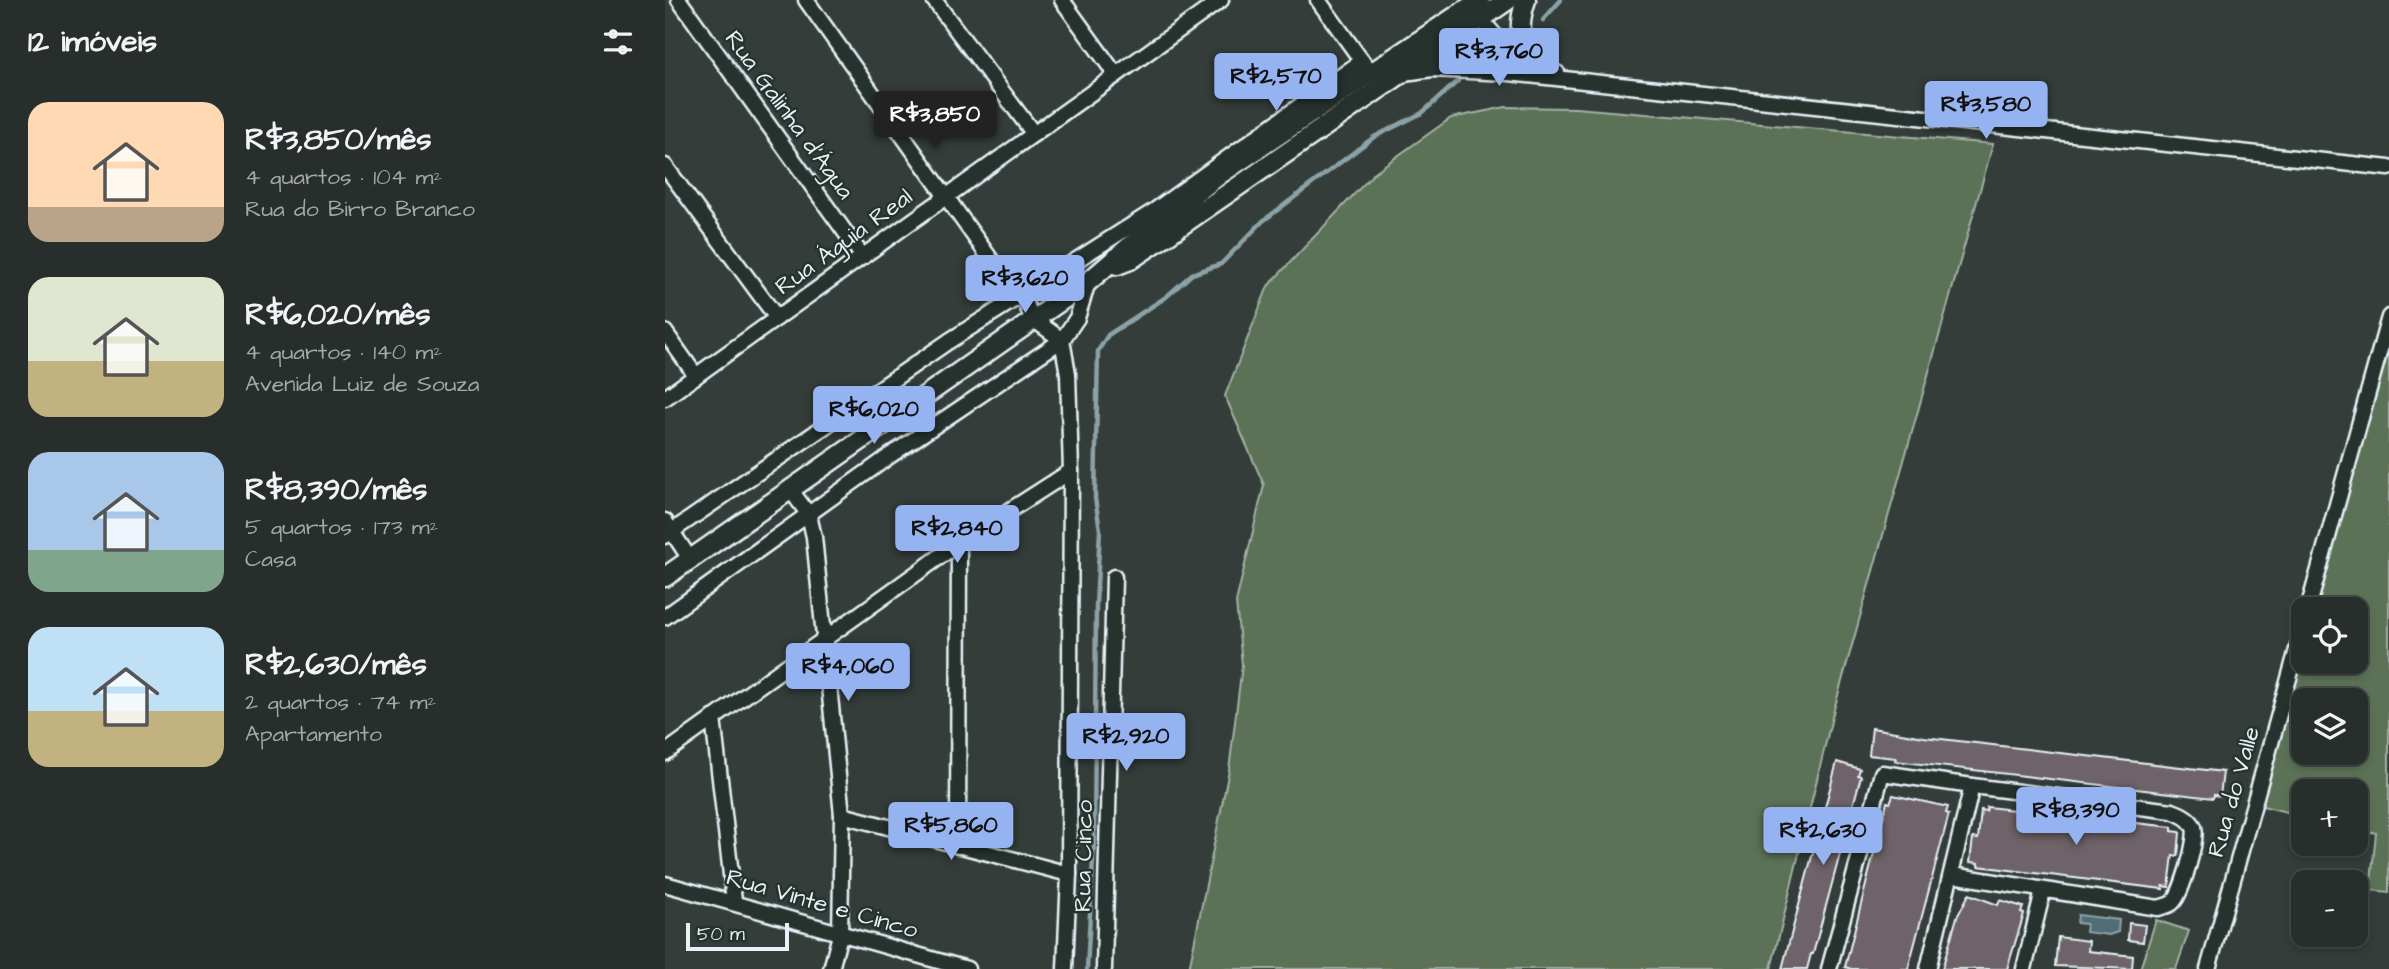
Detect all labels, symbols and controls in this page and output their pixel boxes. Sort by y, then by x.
text: 12 imóveis [28,21,157,63]
icon: filters [599,23,637,61]
street label: Rua Galinha d'Água [715,24,862,207]
pin: R$3,760 [1434,28,1564,88]
text: R$3,760 [1455,35,1543,67]
pin: R$2,570 [1211,54,1341,113]
text: R$2,570 [1230,60,1322,92]
pin: R$3,580 [1921,82,2051,141]
text: R$3,580 [1941,88,2031,120]
pin: R$3,850 [870,92,1000,151]
text: R$3,850 [890,98,980,130]
text: R$3,850/mês [245,119,432,161]
icon: home [84,130,168,214]
text: 4 quartos · 104 m² [245,161,442,193]
street label: Rua Águia Real [768,180,920,304]
text: Rua do Birro Branco [245,193,475,225]
pin: R$3,620 [960,256,1090,315]
text: R$3,620 [981,262,1069,294]
text: R$6,020/mês [245,294,431,336]
icon: home [84,305,168,389]
text: 4 quartos · 140 m² [245,336,442,368]
text: Avenida Luiz de Souza [245,368,479,400]
pin: R$6,020 [809,386,939,446]
text: R$6,020 [829,393,919,425]
text: R$8,390/mês [245,469,427,511]
icon: home [84,480,168,564]
pin: R$2,840 [892,505,1022,565]
text: 5 quartos · 173 m² [245,511,438,543]
text: R$2,840 [911,512,1003,544]
text: Casa [245,543,296,575]
map controls [2291,597,2368,947]
button: locate [2291,597,2368,674]
text: R$2,630/mês [245,644,427,686]
pin: R$4,060 [783,644,913,703]
text: R$4,060 [802,650,894,682]
icon: home [84,655,168,739]
text: 2 quartos · 74 m² [245,686,436,718]
button: layers [2291,688,2368,765]
pin: R$2,920 [1061,714,1191,773]
text: Apartamento [245,718,382,750]
text: R$2,920 [1082,720,1170,752]
street label: Rua do Valle [2199,723,2269,861]
button: + [2291,779,2368,856]
pin: R$8,390 [2011,788,2141,847]
text: R$8,390 [2032,794,2120,826]
street label: Rua Cinco [1066,799,1102,913]
pin: R$5,860 [886,802,1016,862]
pin: R$2,630 [1758,808,1888,867]
text: R$5,860 [904,809,998,841]
text: R$2,630 [1779,814,1867,846]
street label: Rua Vinte e Cinco [722,860,922,948]
button: − [2291,870,2368,947]
scale bar [686,920,789,952]
text: 50 m [697,921,745,948]

